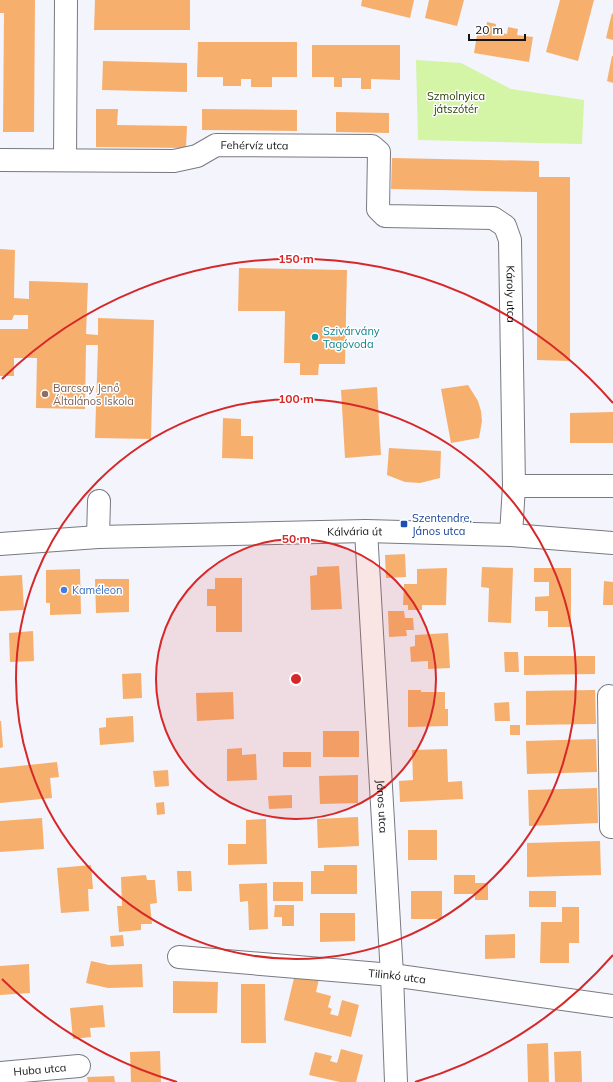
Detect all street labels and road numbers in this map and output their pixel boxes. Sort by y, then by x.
street label: Fehérvíz utca [220,138,289,152]
street label: Károly utca [503,265,518,323]
street label: Kálvária út [327,524,383,539]
street label: János utca [374,779,391,834]
street label: Tilinkó utca [368,966,427,987]
street label: Huba utca [13,1060,67,1079]

